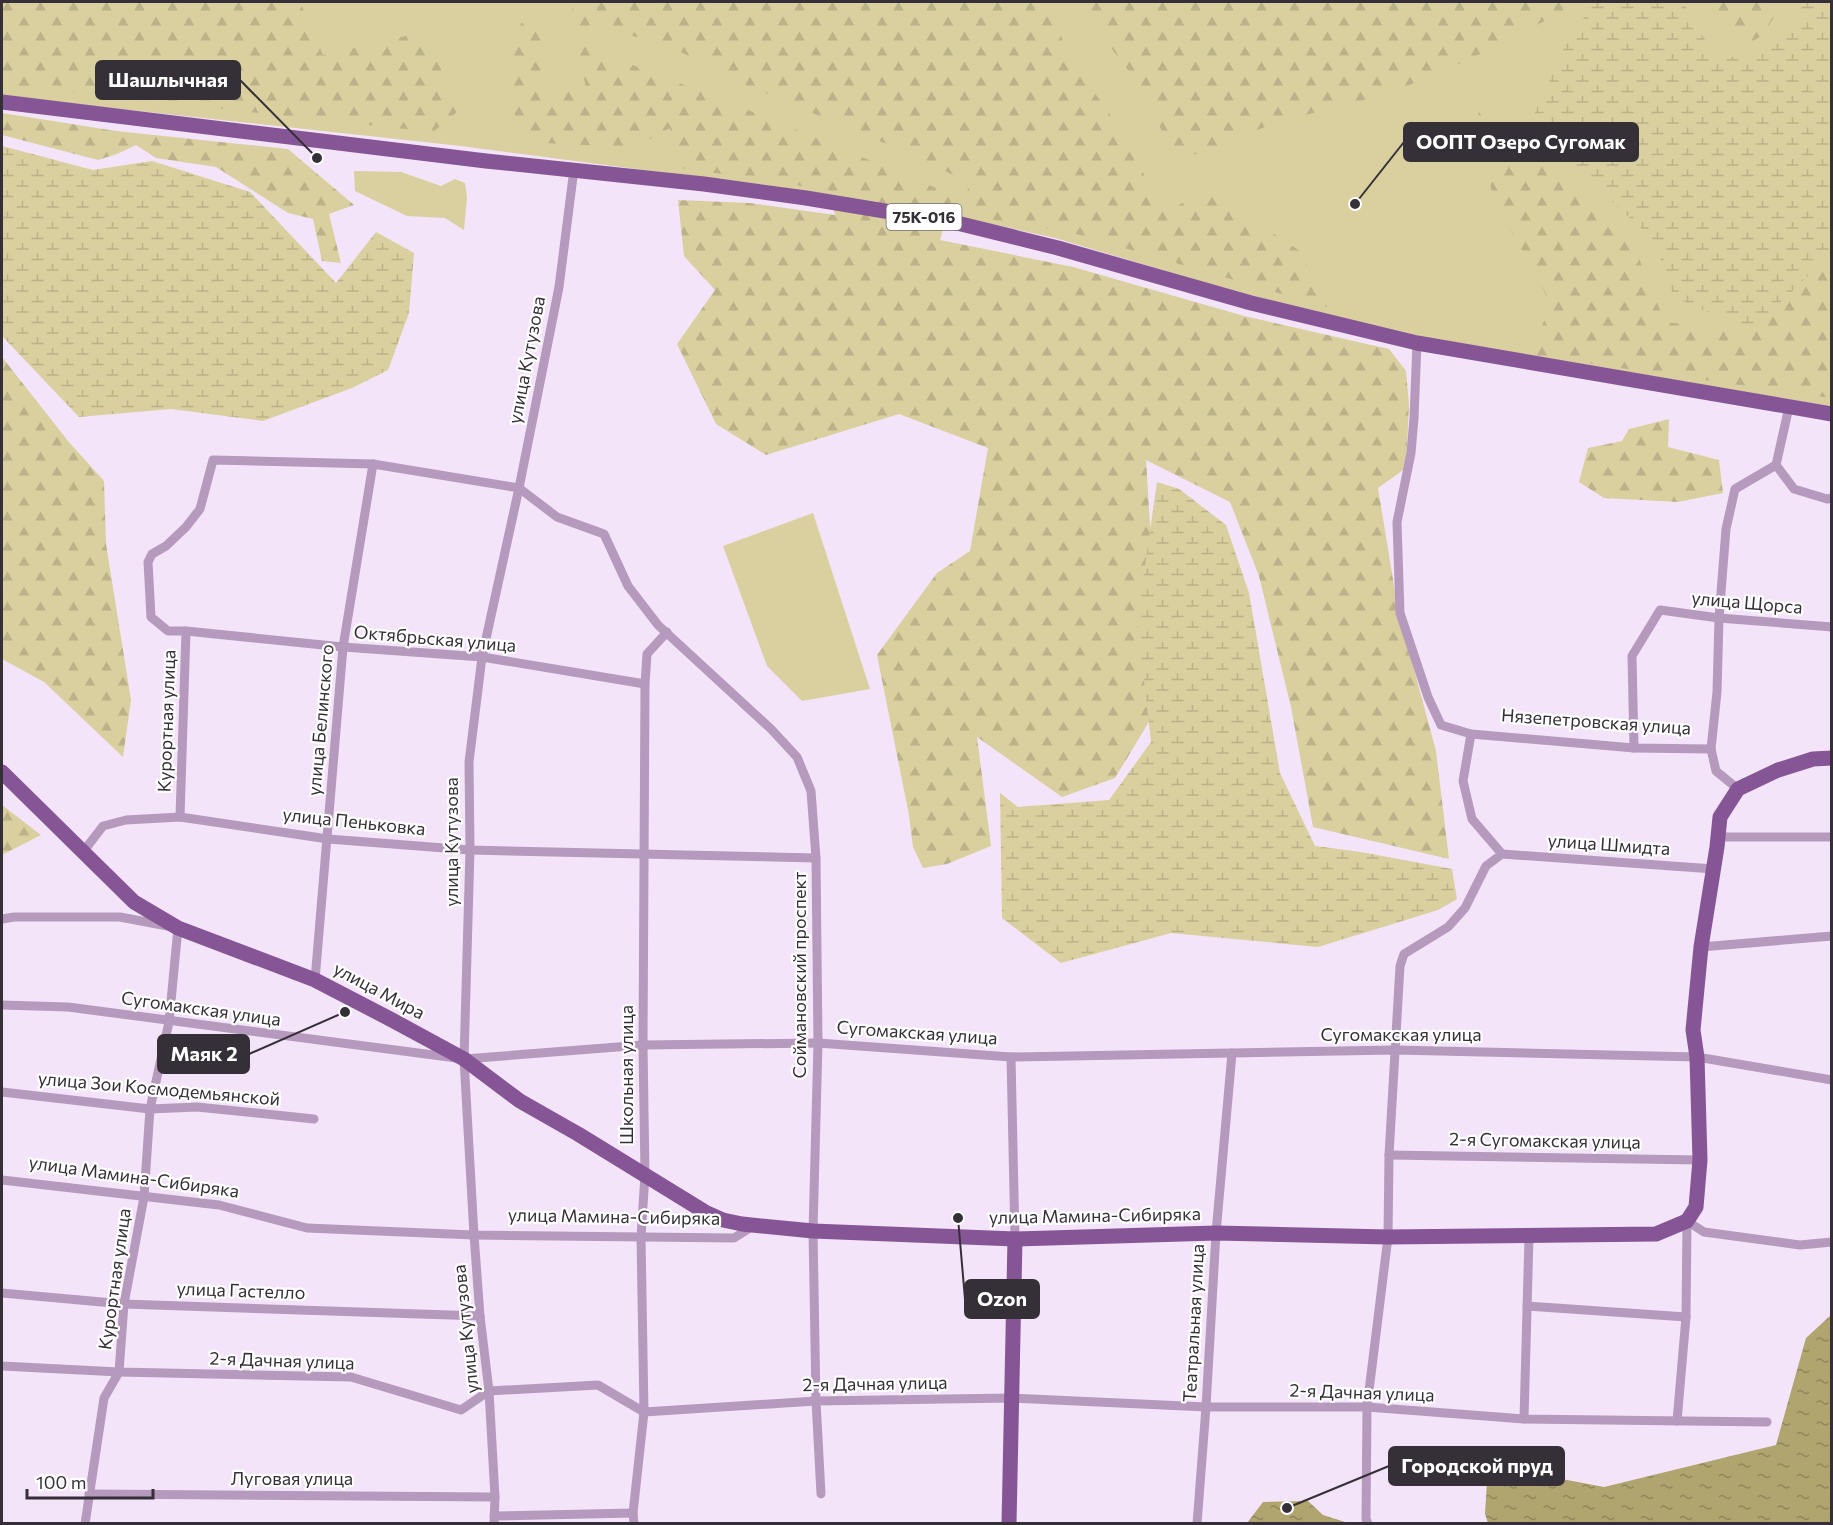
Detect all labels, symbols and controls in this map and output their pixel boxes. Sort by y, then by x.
callout: Шашлычная [96,61,240,99]
text: Шашлычная [108,67,228,91]
callout: ООПТ Озеро Сугомак [1404,123,1638,161]
text: ООПТ Озеро Сугомак [1416,129,1627,153]
road number: 75К-016 [886,204,962,230]
street label: улица Кутузова [503,294,549,426]
street label: улица Щорса [1691,586,1804,618]
street label: Октябрьская улица [353,620,517,656]
street label: улица Белинского [302,643,338,796]
street label: Курортная улица [153,649,179,793]
street label: Нязепетровская улица [1500,703,1692,739]
street label: улица Кутузова [440,777,462,907]
street label: улица Пеньковка [282,803,427,839]
street label: улица Шмидта [1547,829,1671,859]
street label: Соймановский проспект [788,871,810,1079]
street label: улица Мира [330,957,429,1023]
street label: Сугомакская улица [120,986,282,1030]
street label: Школьная улица [615,1005,637,1145]
street label: Сугомакская улица [836,1015,998,1049]
street label: Сугомакская улица [1320,1023,1482,1045]
callout: Маяк 2 [158,1035,249,1073]
text: Маяк 2 [170,1041,238,1065]
street label: улица Зои Космодемьянской [37,1066,281,1110]
street label: 2-я Сугомакская улица [1449,1127,1641,1153]
street label: улица Мамина-Сибиряка [28,1150,241,1202]
street label: улица Мамина-Сибиряка [989,1202,1201,1228]
street label: улица Мамина-Сибиряка [508,1203,720,1229]
street label: Курортная улица [93,1207,135,1351]
street label: Театральная улица [1178,1243,1208,1403]
street label: улица Кутузова [447,1264,483,1395]
street label: улица Гастелло [176,1277,306,1303]
callout: Ozon [965,1280,1039,1318]
text: Ozon [977,1286,1027,1310]
street label: 2-я Дачная улица [209,1346,355,1374]
street label: 2-я Дачная улица [802,1371,948,1395]
street label: 2-я Дачная улица [1289,1378,1435,1406]
callout: Городской пруд [1389,1447,1564,1485]
text: Городской пруд [1401,1453,1553,1477]
scale bar [27,1462,153,1500]
street label: Луговая улица [231,1467,353,1489]
text: 100 m [36,1471,86,1493]

